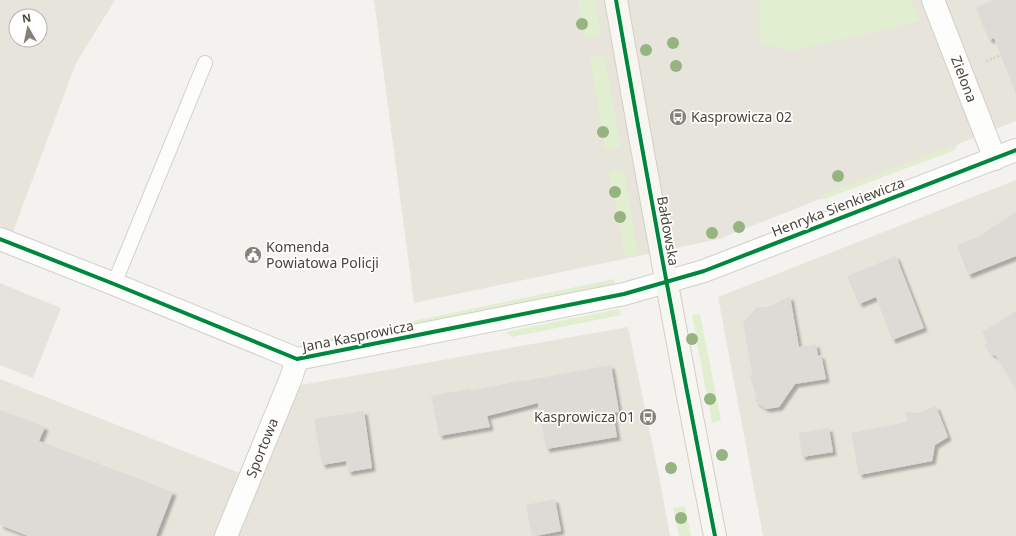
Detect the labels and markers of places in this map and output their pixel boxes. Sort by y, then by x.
bus stop icon: Kasprowicza 02 [668,107,688,127]
place label: Kasprowicza 02 [691,107,792,126]
place label: Komenda Powiatowa Policji [266,237,379,272]
public building icon: Komenda Powiatowa Policji [243,245,263,265]
place label: Kasprowicza 01 [534,407,635,426]
bus stop icon: Kasprowicza 01 [638,407,658,427]

